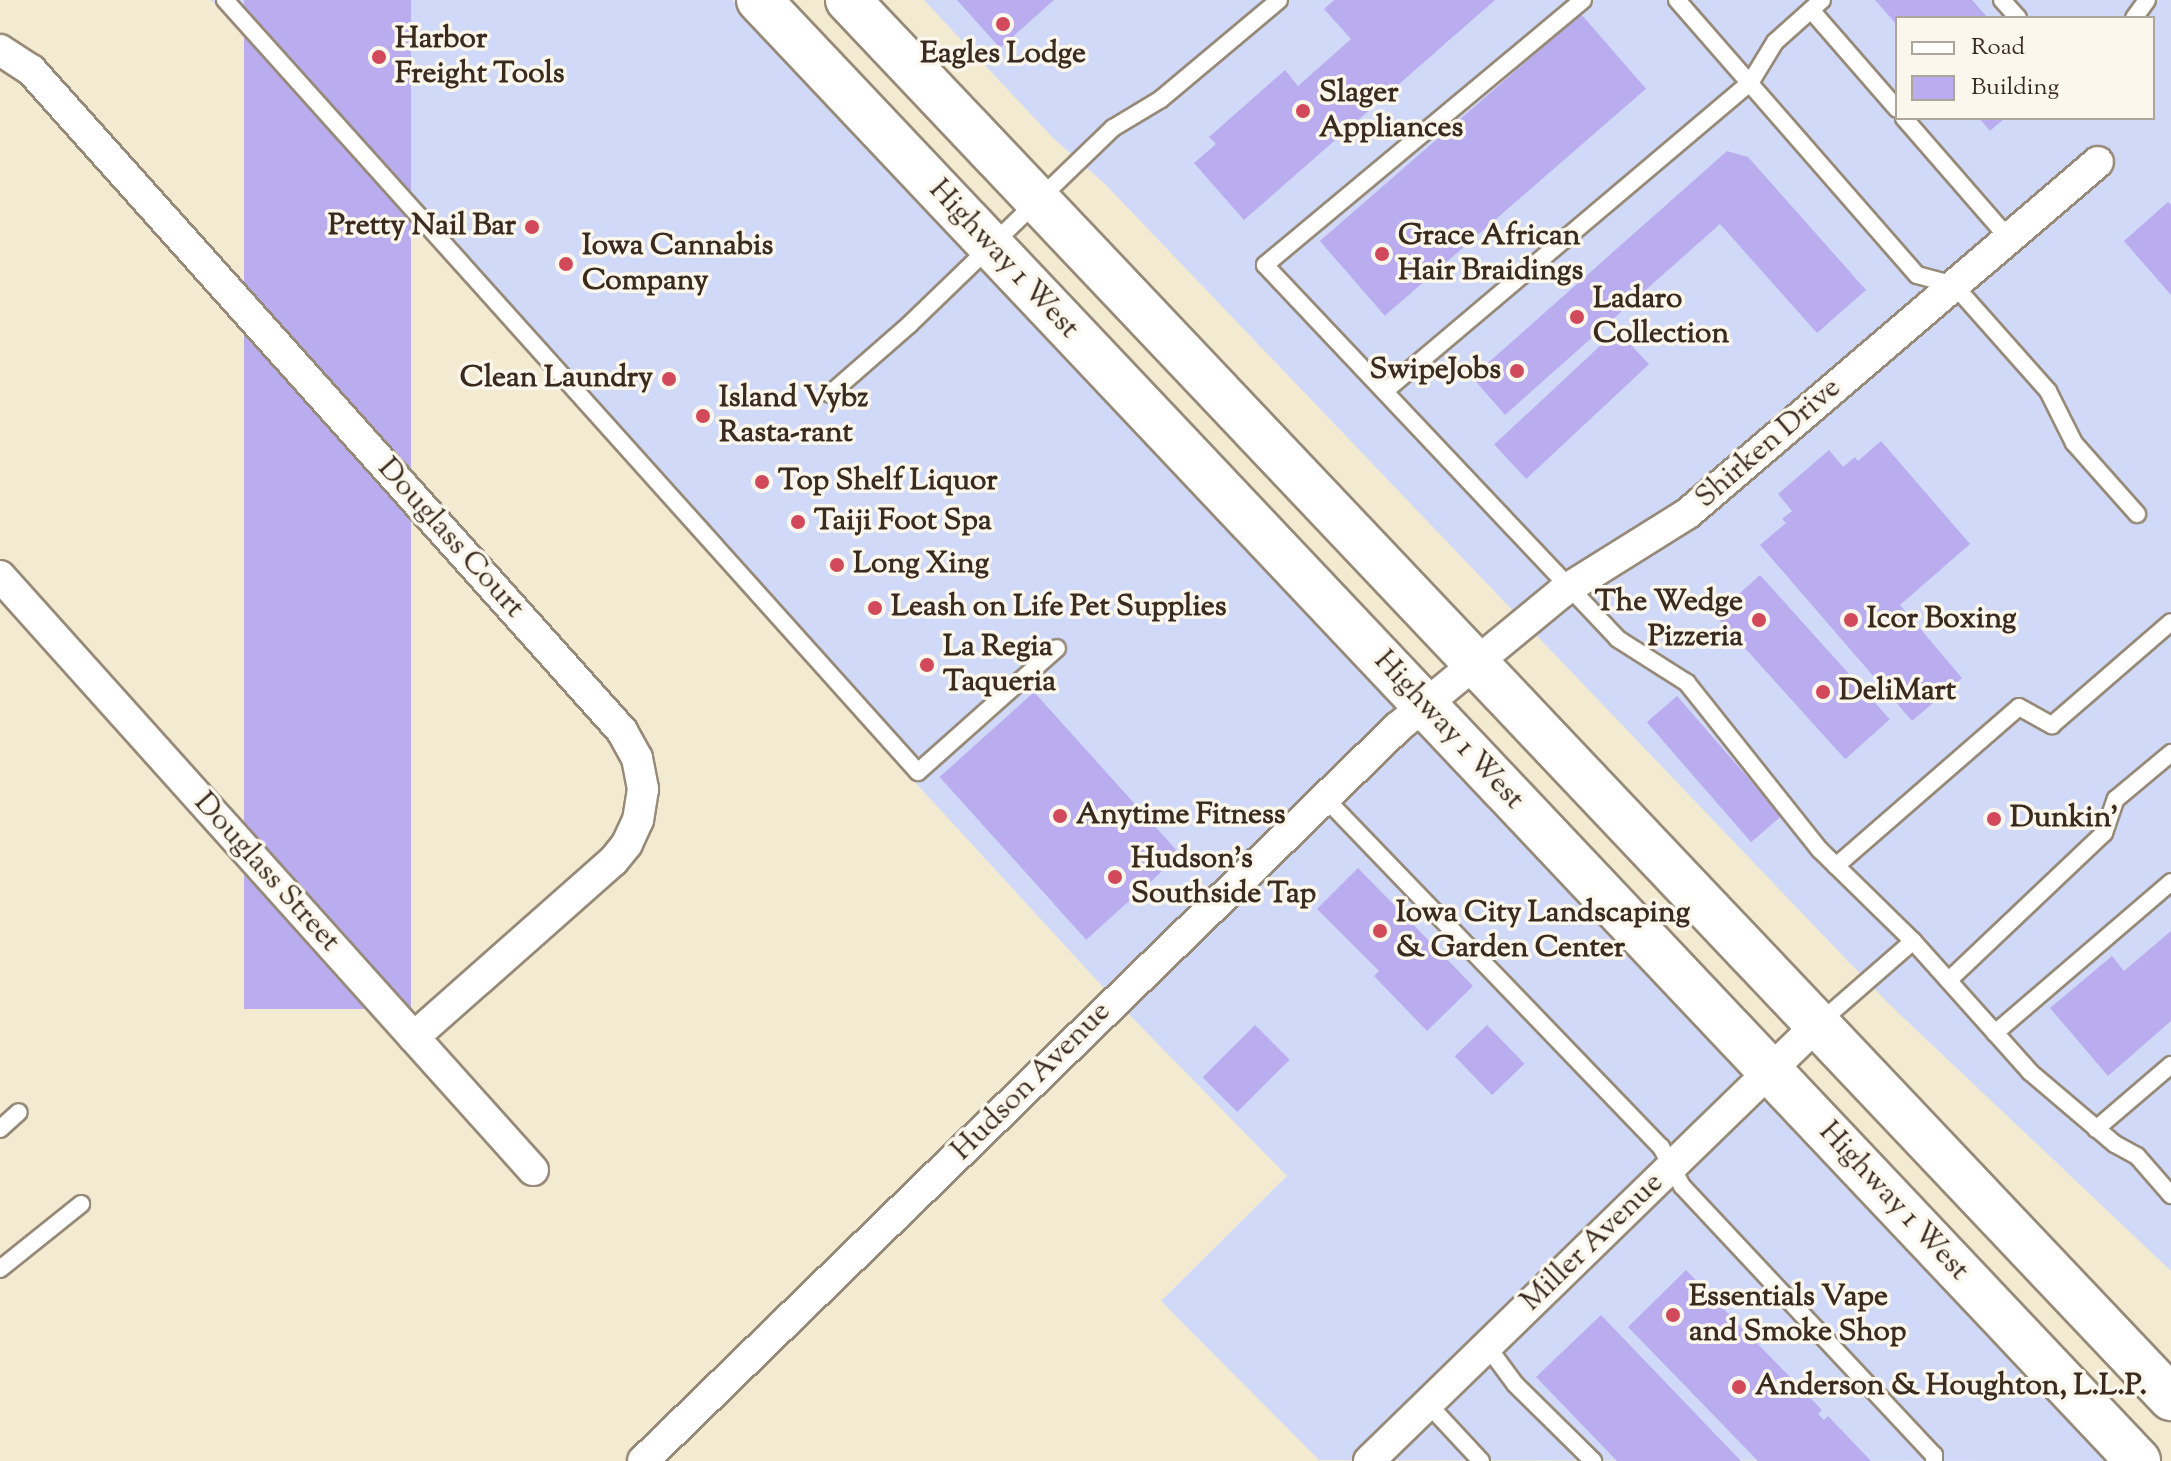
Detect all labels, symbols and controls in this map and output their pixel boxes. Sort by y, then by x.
marker: Eagles Lodge [994,15,1012,33]
legend [1895,16,2155,120]
place label: Harbor Freight Tools [395,22,565,92]
text: Road [1971,31,2025,65]
place label: Eagles Lodge [920,37,1086,73]
marker: Harbor Freight Tools [370,48,388,66]
text: Building [1971,71,2059,105]
place label: Slager Appliances [1319,76,1463,146]
marker: Slager Appliances [1294,102,1312,120]
street label: Highway 1 West [920,173,1086,347]
place label: Pretty Nail Bar [328,209,516,245]
marker: Pretty Nail Bar [523,218,541,236]
place label: Grace African Hair Braidings [1398,219,1583,290]
place label: Iowa Cannabis Company [582,229,773,300]
marker: Grace African Hair Braidings [1373,245,1391,263]
marker: Iowa Cannabis Company [557,255,575,273]
place label: Ladaro Collection [1593,282,1729,352]
marker: Ladaro Collection [1568,308,1586,326]
place label: SwipeJobs [1370,353,1501,389]
place label: Clean Laundry [460,361,653,397]
marker: SwipeJobs [1508,362,1526,380]
marker: Clean Laundry [660,370,678,388]
street label: Shirken Drive [1689,371,1849,517]
place label: Island Vybz Rasta-rant [719,381,868,452]
marker: Island Vybz Rasta-rant [694,407,712,425]
street label: Douglass Court [369,452,531,626]
place label: Top Shelf Liquor [778,464,998,500]
marker: Top Shelf Liquor [753,473,771,491]
place label: Taiji Foot Spa [814,504,992,540]
marker: Taiji Foot Spa [789,513,807,531]
place label: Long Xing [853,547,989,583]
marker: Long Xing [828,556,846,574]
place label: The Wedge Pizzeria [1595,585,1743,656]
place label: Leash on Life Pet Supplies [891,590,1227,626]
marker: Leash on Life Pet Supplies [866,599,884,617]
place label: Icor Boxing [1867,602,2016,638]
marker: The Wedge Pizzeria [1750,611,1768,629]
marker: Icor Boxing [1842,611,1860,629]
place label: La Regia Taqueria [943,630,1056,700]
street label: Highway 1 West [1365,644,1531,818]
marker: La Regia Taqueria [918,656,936,674]
place label: DeliMart [1839,674,1956,710]
marker: DeliMart [1814,683,1832,701]
street label: Douglass Street [185,786,347,960]
place label: Anytime Fitness [1076,798,1286,834]
place label: Dunkin' [2010,801,2118,837]
marker: Anytime Fitness [1051,807,1069,825]
marker: Dunkin' [1985,810,2003,828]
place label: Hudson's Southside Tap [1131,842,1316,912]
marker: Hudson's Southside Tap [1106,868,1124,886]
place label: Iowa City Landscaping & Garden Center [1396,896,1690,966]
marker: Iowa City Landscaping & Garden Center [1371,922,1389,940]
street label: Hudson Avenue [945,995,1119,1169]
street label: Highway 1 West [1810,1115,1976,1289]
street label: Miller Avenue [1514,1166,1672,1320]
place label: Essentials Vape and Smoke Shop [1689,1280,1906,1350]
marker: Essentials Vape and Smoke Shop [1664,1306,1682,1324]
place label: Anderson & Houghton, L.L.P. [1755,1369,2147,1405]
marker: Anderson & Houghton, L.L.P. [1730,1378,1748,1396]

